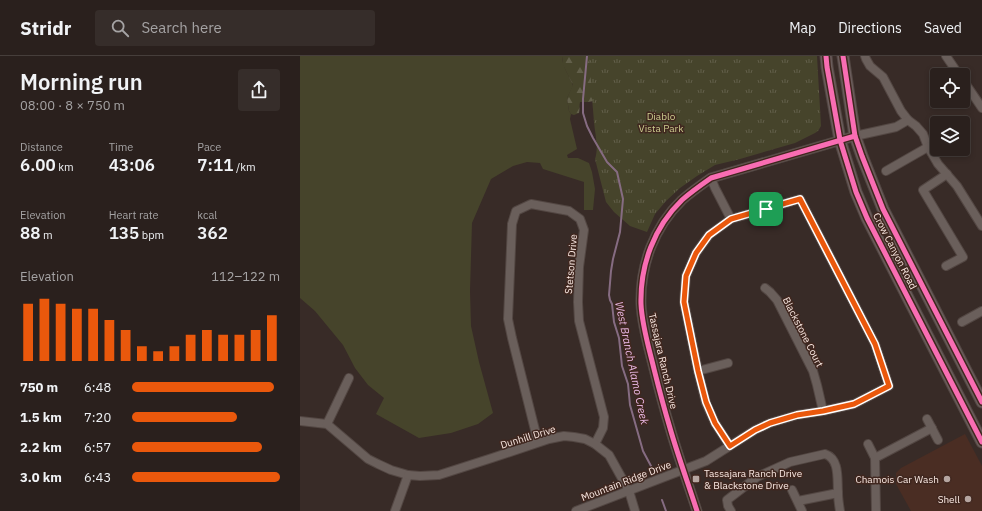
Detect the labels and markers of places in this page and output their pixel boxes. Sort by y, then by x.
pin [749,192,783,226]
place label: Tassajara Ranch Drive & Blackstone Drive [704,467,803,492]
place label: Chamois Car Wash [855,473,939,486]
marker: Tassajara Ranch Drive & Blackstone Drive [691,474,701,484]
marker: Chamois Car Wash [942,474,952,484]
place label: Shell [938,493,960,506]
marker: Shell [963,494,973,504]

